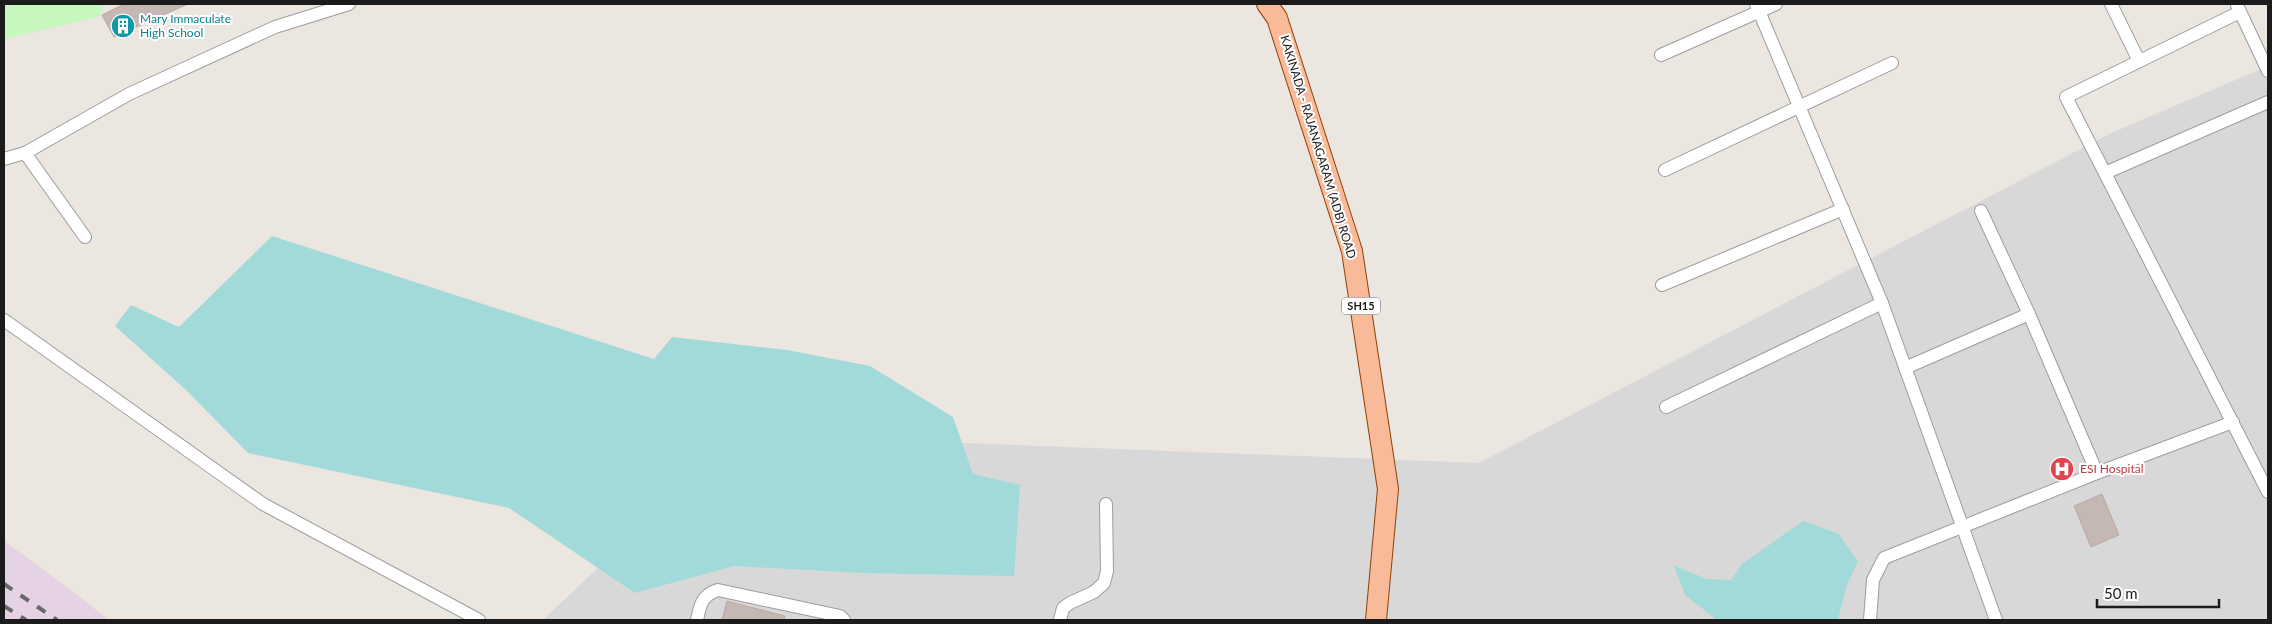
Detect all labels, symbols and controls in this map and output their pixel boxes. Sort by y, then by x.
place label: Mary Immaculate High School [140,11,231,40]
building icon: Mary Immaculate High School [110,13,136,39]
street label: KAKINADA - RAJANAGARAM (ADB) ROAD [1277,33,1360,260]
road number: SH15 [1342,298,1380,314]
hospital icon: ESI Hospital [2049,456,2075,482]
place label: ESI Hospital [2080,461,2144,476]
scale bar [2097,576,2220,608]
text: 50 m [2104,584,2138,602]

